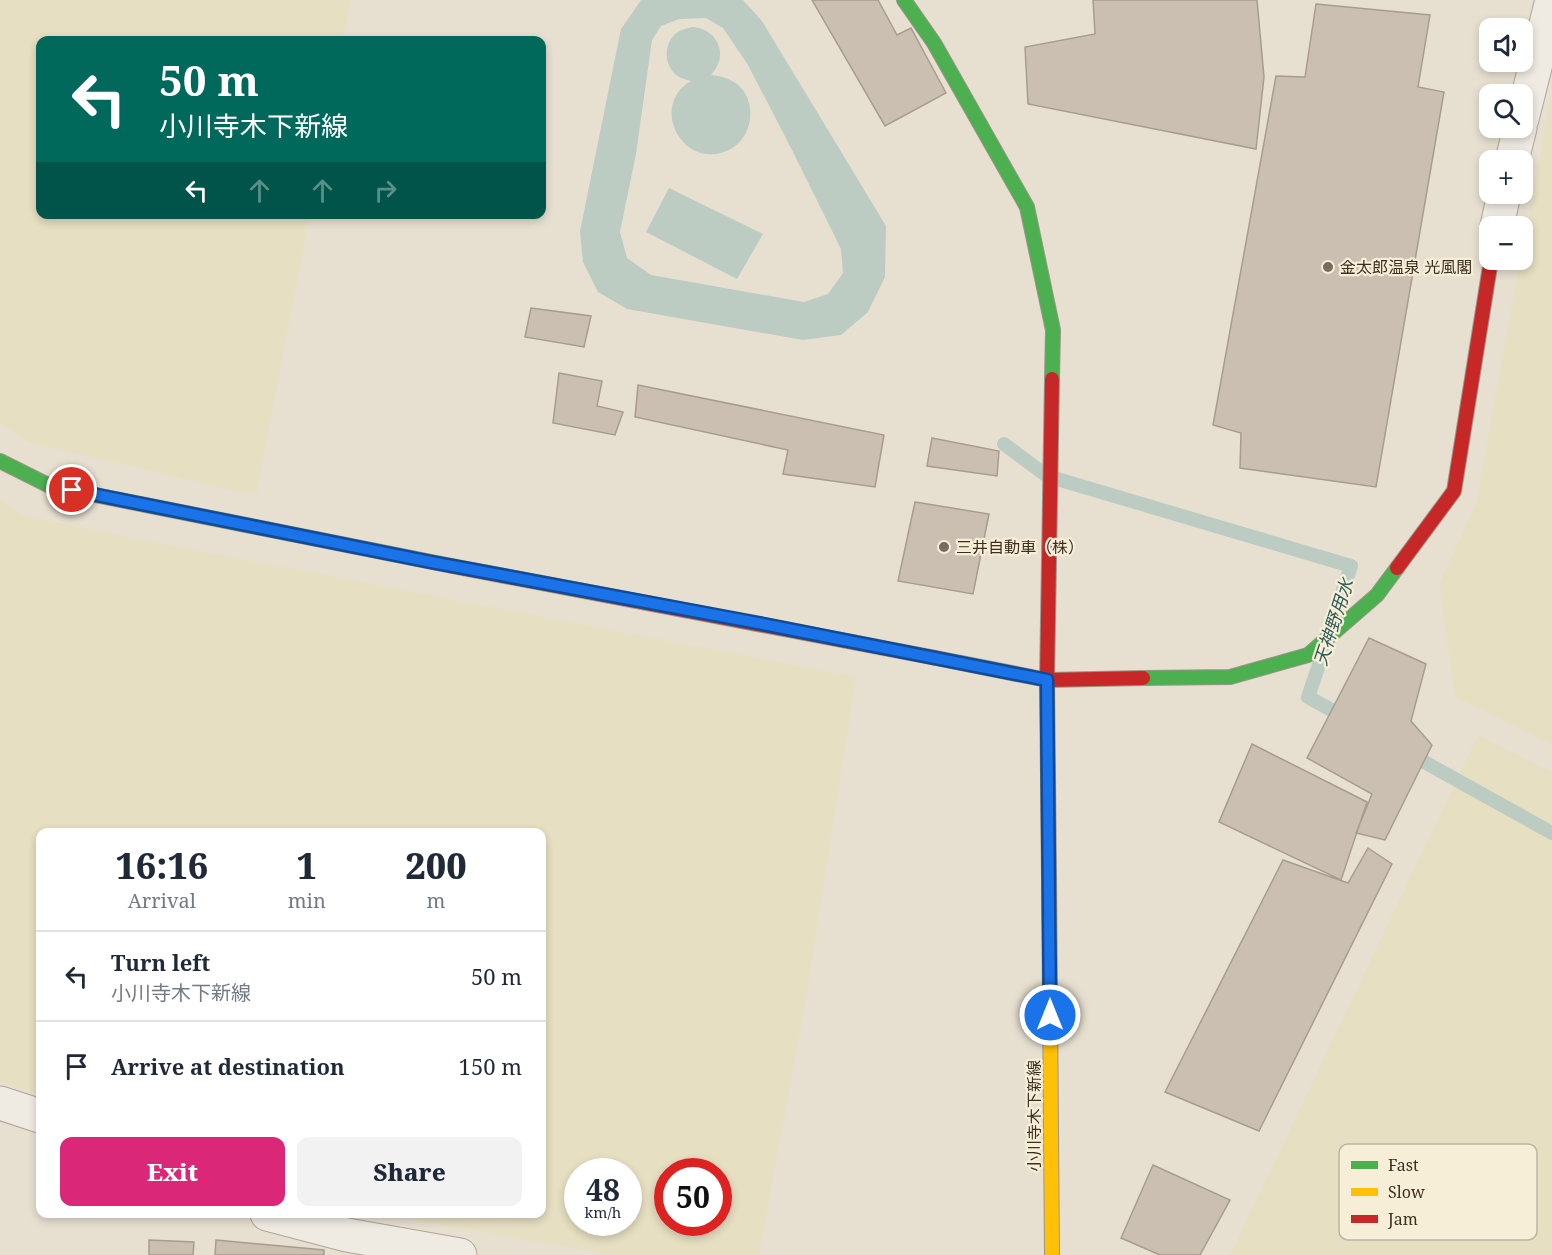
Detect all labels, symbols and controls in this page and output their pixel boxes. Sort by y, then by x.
map controls [1479,18,1533,270]
button: sound [1479,18,1533,72]
text: 50 m [159,51,259,108]
icon: left [60,60,138,138]
button: search [1479,84,1533,138]
text: 小川寺木下新線 [159,107,348,144]
button: + [1479,150,1533,204]
icon: left [180,174,213,207]
icon: ahead [243,174,276,207]
icon: ahead [306,174,339,207]
icon: right [369,174,402,207]
button: − [1479,216,1533,270]
place label: 金太郎温泉 光風閣 [1340,256,1472,278]
marker: 金太郎温泉 光風閣 [1321,260,1335,274]
pin [46,464,97,515]
icon: arrive [55,473,88,506]
place label: 三井自動車（株） [956,536,1084,558]
marker: 三井自動車（株） [937,540,951,554]
water label: 天神野用水 [1308,574,1359,669]
text: 16:16 [115,841,208,890]
text: 1 [297,841,317,890]
text: 200 [405,841,467,890]
text: Arrival [128,887,196,914]
text: min [288,887,326,914]
text: m [427,887,445,914]
text: Turn left [111,947,210,977]
icon: left [60,960,93,993]
text: 50 m [471,961,522,991]
text: 小川寺木下新線 [111,979,251,1006]
position arrow [1018,983,1082,1047]
icon: arrive [60,1050,93,1083]
text: Arrive at destination [111,1051,345,1081]
text: 150 m [459,1051,522,1081]
street label: 小川寺木下新線 [1023,1060,1045,1172]
button: Exit [60,1137,285,1206]
button: Share [297,1137,522,1206]
legend [1339,1144,1537,1240]
text: Fast [1388,1154,1419,1176]
speed limit sign: 50 [654,1158,732,1236]
text: 48 [586,1169,620,1210]
text: Slow [1388,1181,1425,1203]
text: km/h [585,1202,621,1222]
text: Jam [1387,1208,1418,1230]

